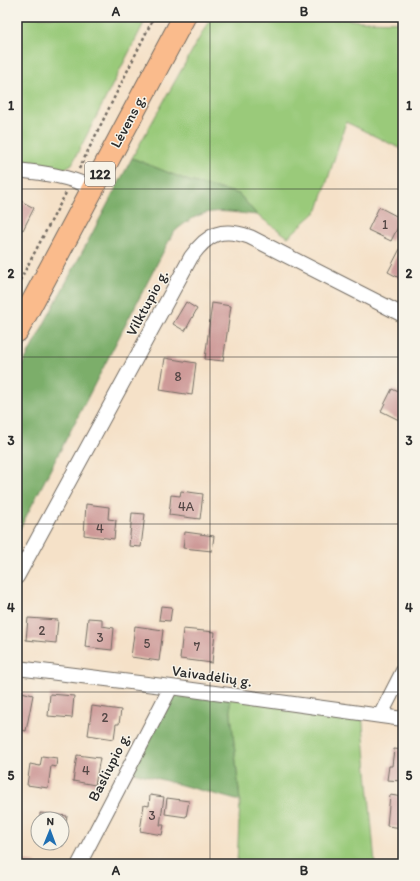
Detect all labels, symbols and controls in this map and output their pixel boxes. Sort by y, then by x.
text: A [111,4,121,19]
text: B [300,4,309,19]
street label: Lėvens g. [106,91,150,151]
text: 1 [8,98,14,113]
text: 1 [406,98,412,113]
road number: 122 [85,162,115,186]
house number: 1 [382,217,388,232]
text: 2 [8,266,15,281]
text: 2 [406,266,413,281]
street label: Vilktupio g. [122,267,172,339]
house number: 8 [174,369,182,384]
text: 3 [7,433,15,448]
text: 3 [405,433,413,448]
house number: 4A [178,499,195,514]
house number: 4 [96,521,104,536]
text: 4 [7,600,15,615]
text: 4 [405,600,413,615]
house number: 2 [39,623,46,638]
house number: 3 [96,630,104,645]
house number: 5 [144,636,151,651]
house number: 7 [194,639,201,654]
street label: Vaivadėlių g. [171,661,253,691]
house number: 2 [102,710,109,725]
street label: Basliupio g. [84,730,134,804]
house number: 4 [82,763,90,778]
text: 5 [8,768,15,783]
text: 5 [406,768,413,783]
house number: 3 [148,808,156,823]
north arrow [30,811,70,851]
text: N [46,815,54,828]
text: A [111,863,121,878]
text: B [300,863,309,878]

